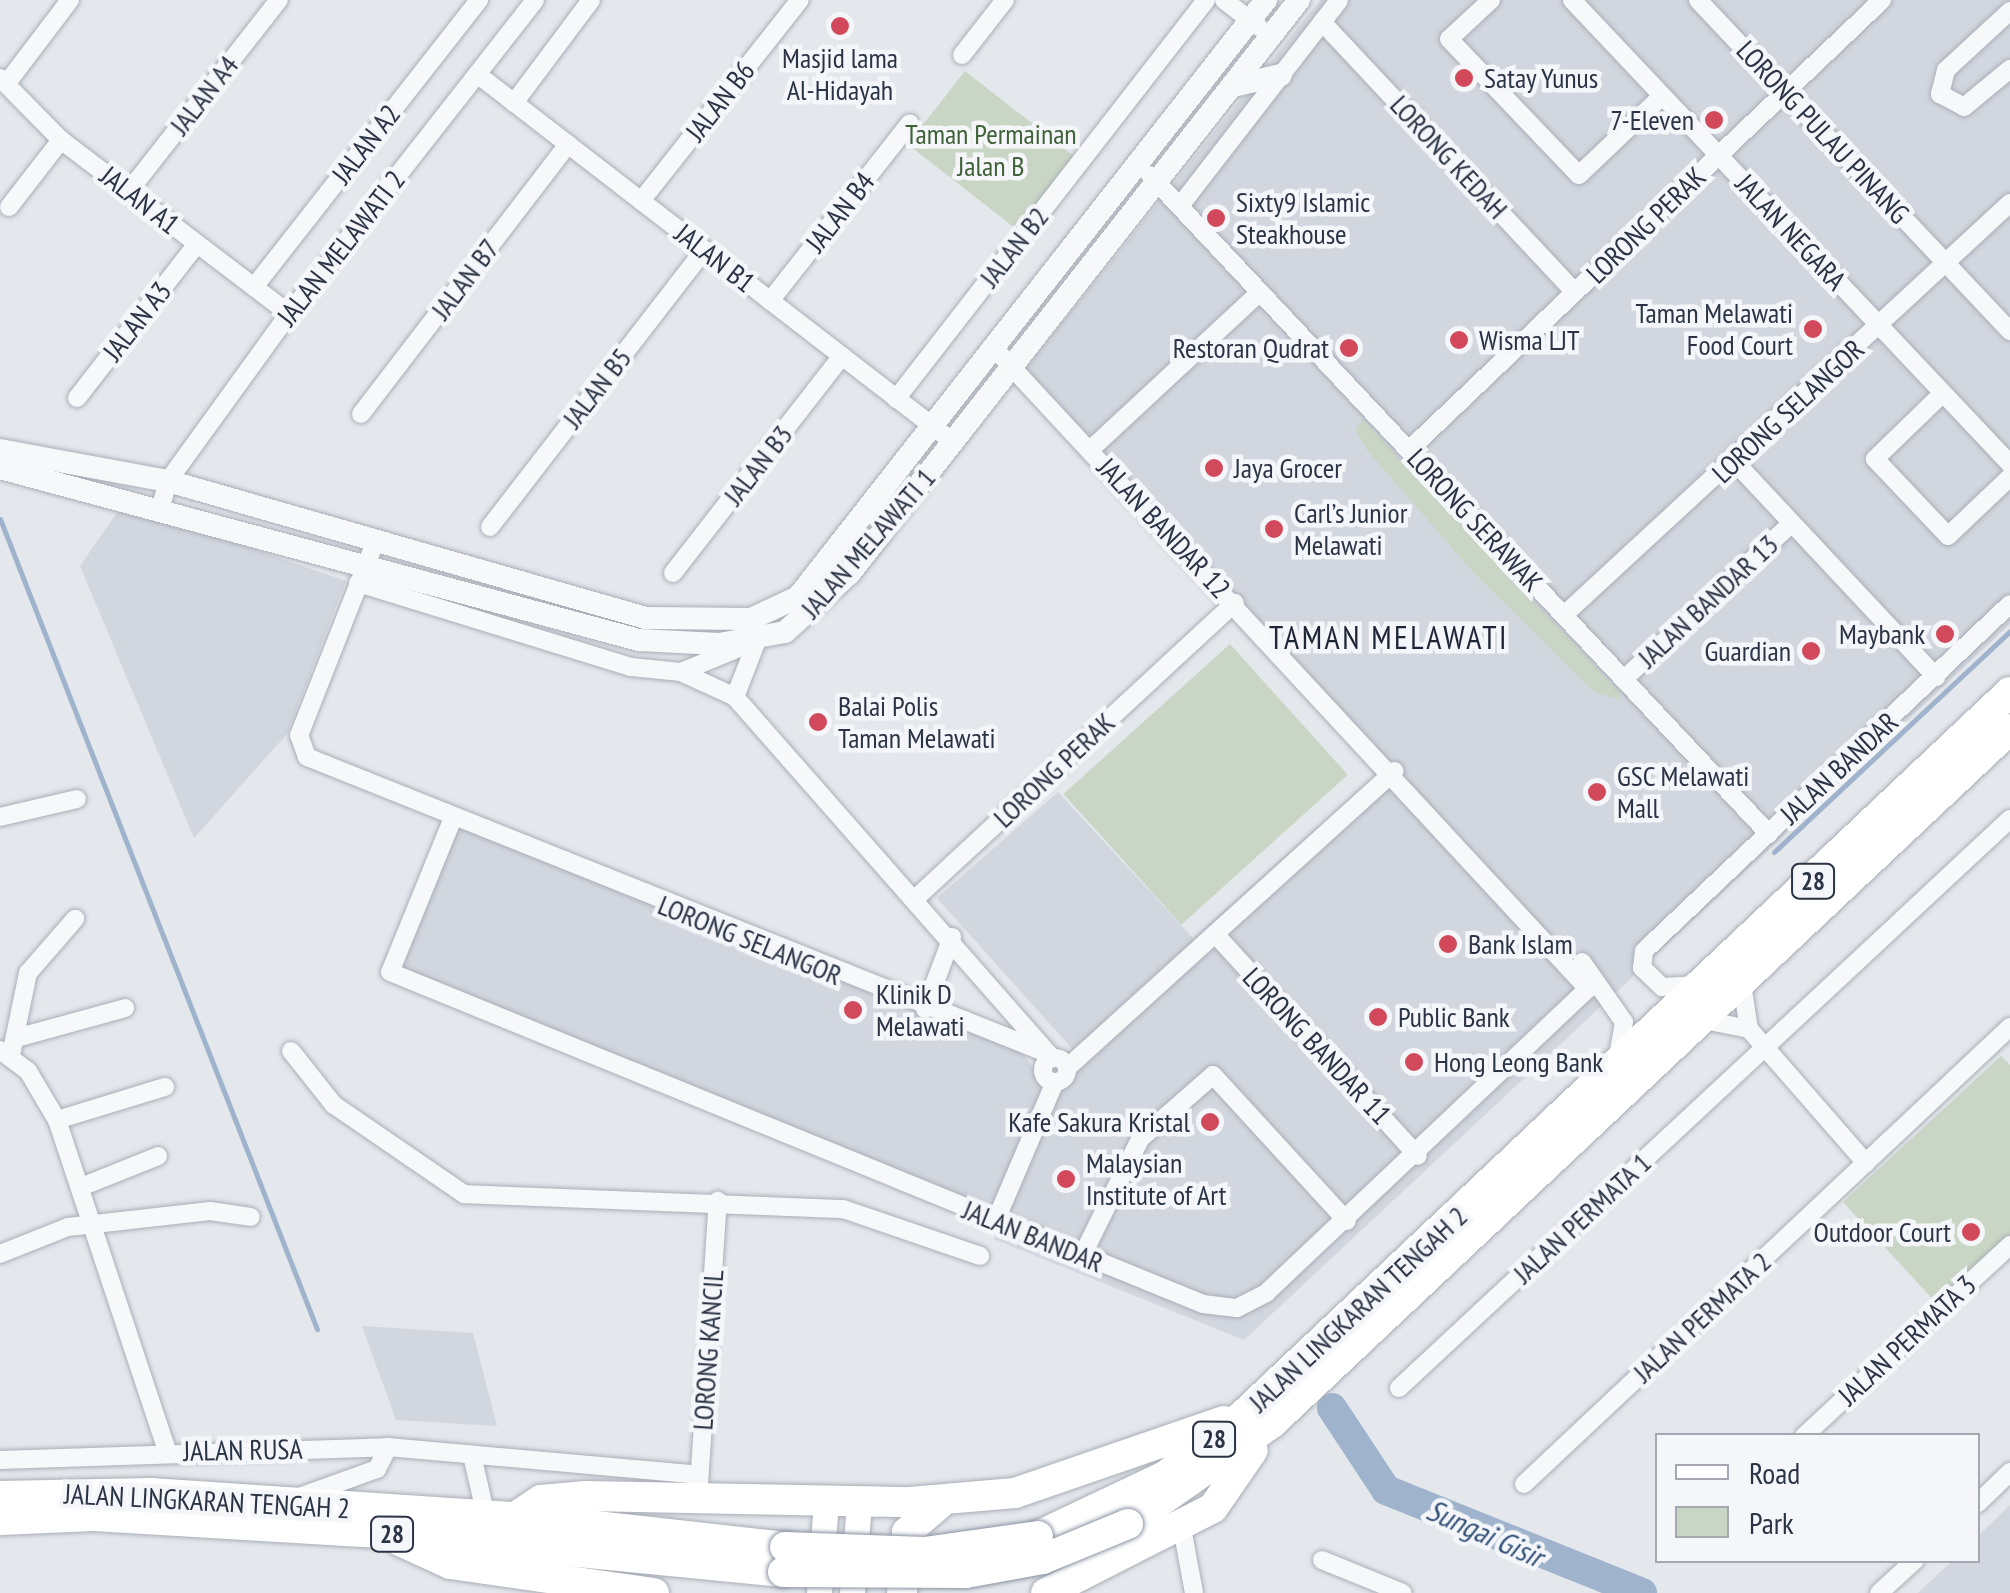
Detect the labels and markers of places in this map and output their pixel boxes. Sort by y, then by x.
marker: Masjid lama Al-Hidayah [829,15,851,37]
place label: Masjid lama Al-Hidayah [782,41,898,107]
place label: Satay Yunus [1484,61,1600,95]
marker: Satay Yunus [1453,67,1475,89]
place label: 7-Eleven [1610,103,1694,137]
marker: 7-Eleven [1703,109,1725,131]
place label: Sixty9 Islamic Steakhouse [1236,185,1370,251]
marker: Sixty9 Islamic Steakhouse [1205,207,1227,229]
place label: Taman Melawati Food Court [1635,296,1793,362]
marker: Taman Melawati Food Court [1802,318,1824,340]
place label: Wisma LJT [1479,323,1580,357]
marker: Wisma LJT [1448,329,1470,351]
place label: Restoran Qudrat [1173,331,1329,365]
marker: Restoran Qudrat [1338,337,1360,359]
place label: Jaya Grocer [1234,451,1342,485]
marker: Jaya Grocer [1203,457,1225,479]
place label: Carl’s Junior Melawati [1294,496,1407,562]
marker: Carl’s Junior Melawati [1263,518,1285,540]
place label: Maybank [1839,617,1925,651]
marker: Maybank [1934,623,1956,645]
place label: Guardian [1705,634,1791,668]
marker: Guardian [1800,640,1822,662]
place label: Balai Polis Taman Melawati [838,689,996,755]
marker: Balai Polis Taman Melawati [807,711,829,733]
place label: GSC Melawati Mall [1617,759,1750,825]
marker: GSC Melawati Mall [1586,781,1608,803]
place label: Bank Islam [1468,927,1573,961]
marker: Bank Islam [1437,933,1459,955]
place label: Klinik D Melawati [876,977,965,1043]
marker: Klinik D Melawati [840,997,866,1023]
place label: Public Bank [1398,1000,1510,1034]
marker: Public Bank [1367,1006,1389,1028]
place label: Hong Leong Bank [1434,1045,1603,1079]
marker: Hong Leong Bank [1403,1051,1425,1073]
place label: Kafe Sakura Kristal [1008,1105,1190,1139]
marker: Kafe Sakura Kristal [1199,1111,1221,1133]
place label: Malaysian Institute of Art [1086,1146,1227,1212]
marker: Malaysian Institute of Art [1055,1168,1077,1190]
place label: Outdoor Court [1814,1215,1951,1249]
marker: Outdoor Court [1960,1221,1982,1243]

